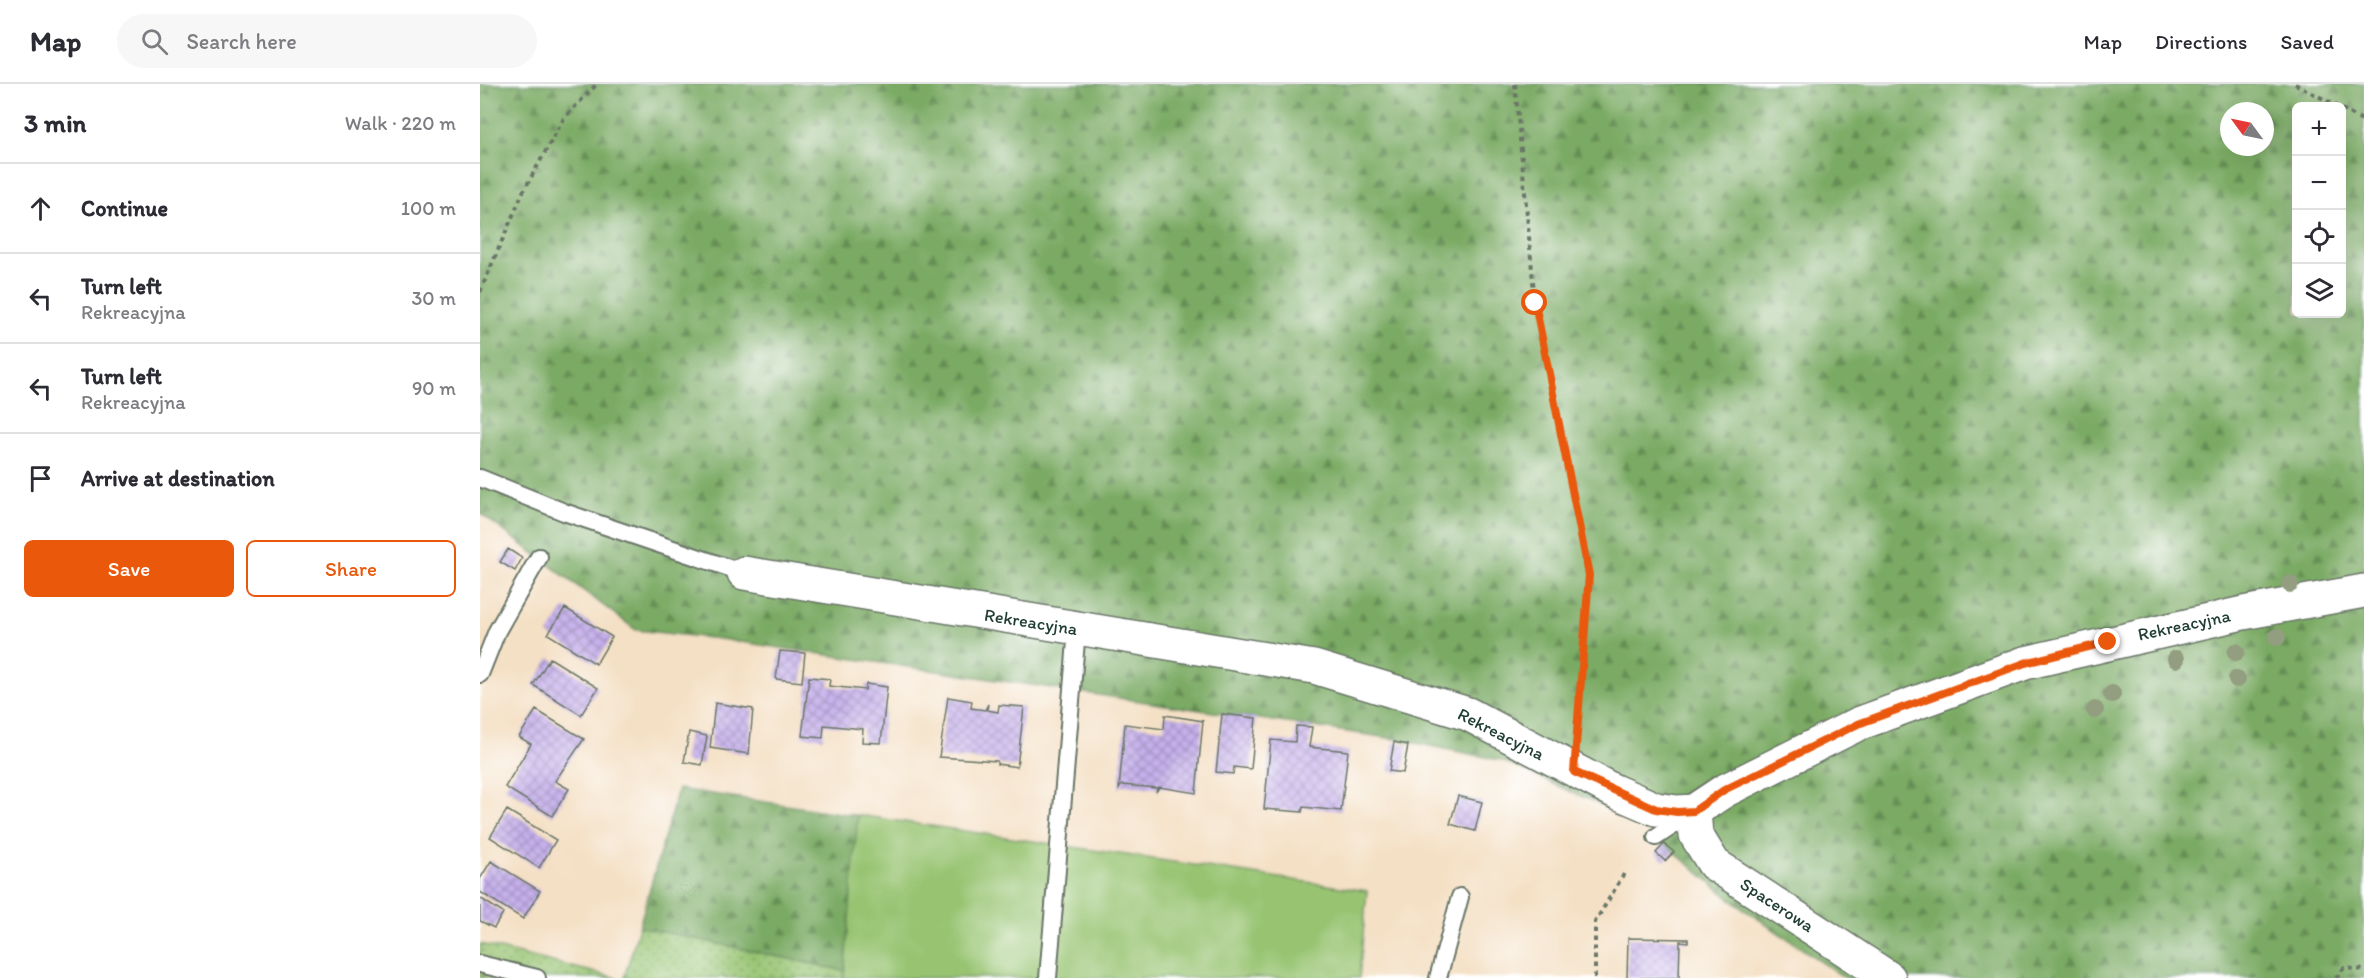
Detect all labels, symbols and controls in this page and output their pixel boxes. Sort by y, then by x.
search box [117,14,537,68]
text: Map [30,24,81,58]
icon: search [138,25,171,58]
text: Search here [186,28,297,55]
text: Map [2084,29,2122,54]
text: Directions [2155,29,2247,54]
text: Saved [2280,29,2334,54]
north arrow [2220,102,2274,156]
map controls [2292,102,2346,318]
button: + [2292,102,2346,156]
text: 3 min [24,107,86,139]
text: Walk · 220 m [345,111,456,135]
button: − [2292,156,2346,210]
icon: ahead [24,192,57,225]
text: Continue [81,195,168,222]
text: 100 m [401,196,456,220]
button: locate [2292,210,2346,264]
button: layers [2292,264,2346,318]
text: Turn left [81,273,162,300]
icon: left [24,282,57,315]
text: 30 m [411,286,456,310]
route start [1521,289,1547,315]
text: Rekreacyjna [81,300,186,324]
text: Turn left [81,363,162,390]
icon: left [24,372,57,405]
text: 90 m [412,376,456,400]
text: Rekreacyjna [81,390,186,414]
icon: arrive [24,462,57,495]
text: Arrive at destination [81,465,275,492]
button: Save [24,540,234,597]
button: Share [246,540,456,597]
street label: Rekreacyjna [983,604,1080,640]
street label: Rekreacyjna [2136,604,2233,646]
route end [2094,628,2120,654]
street label: Rekreacyjna [1454,703,1549,765]
street label: Spacerowa [1736,873,1819,937]

